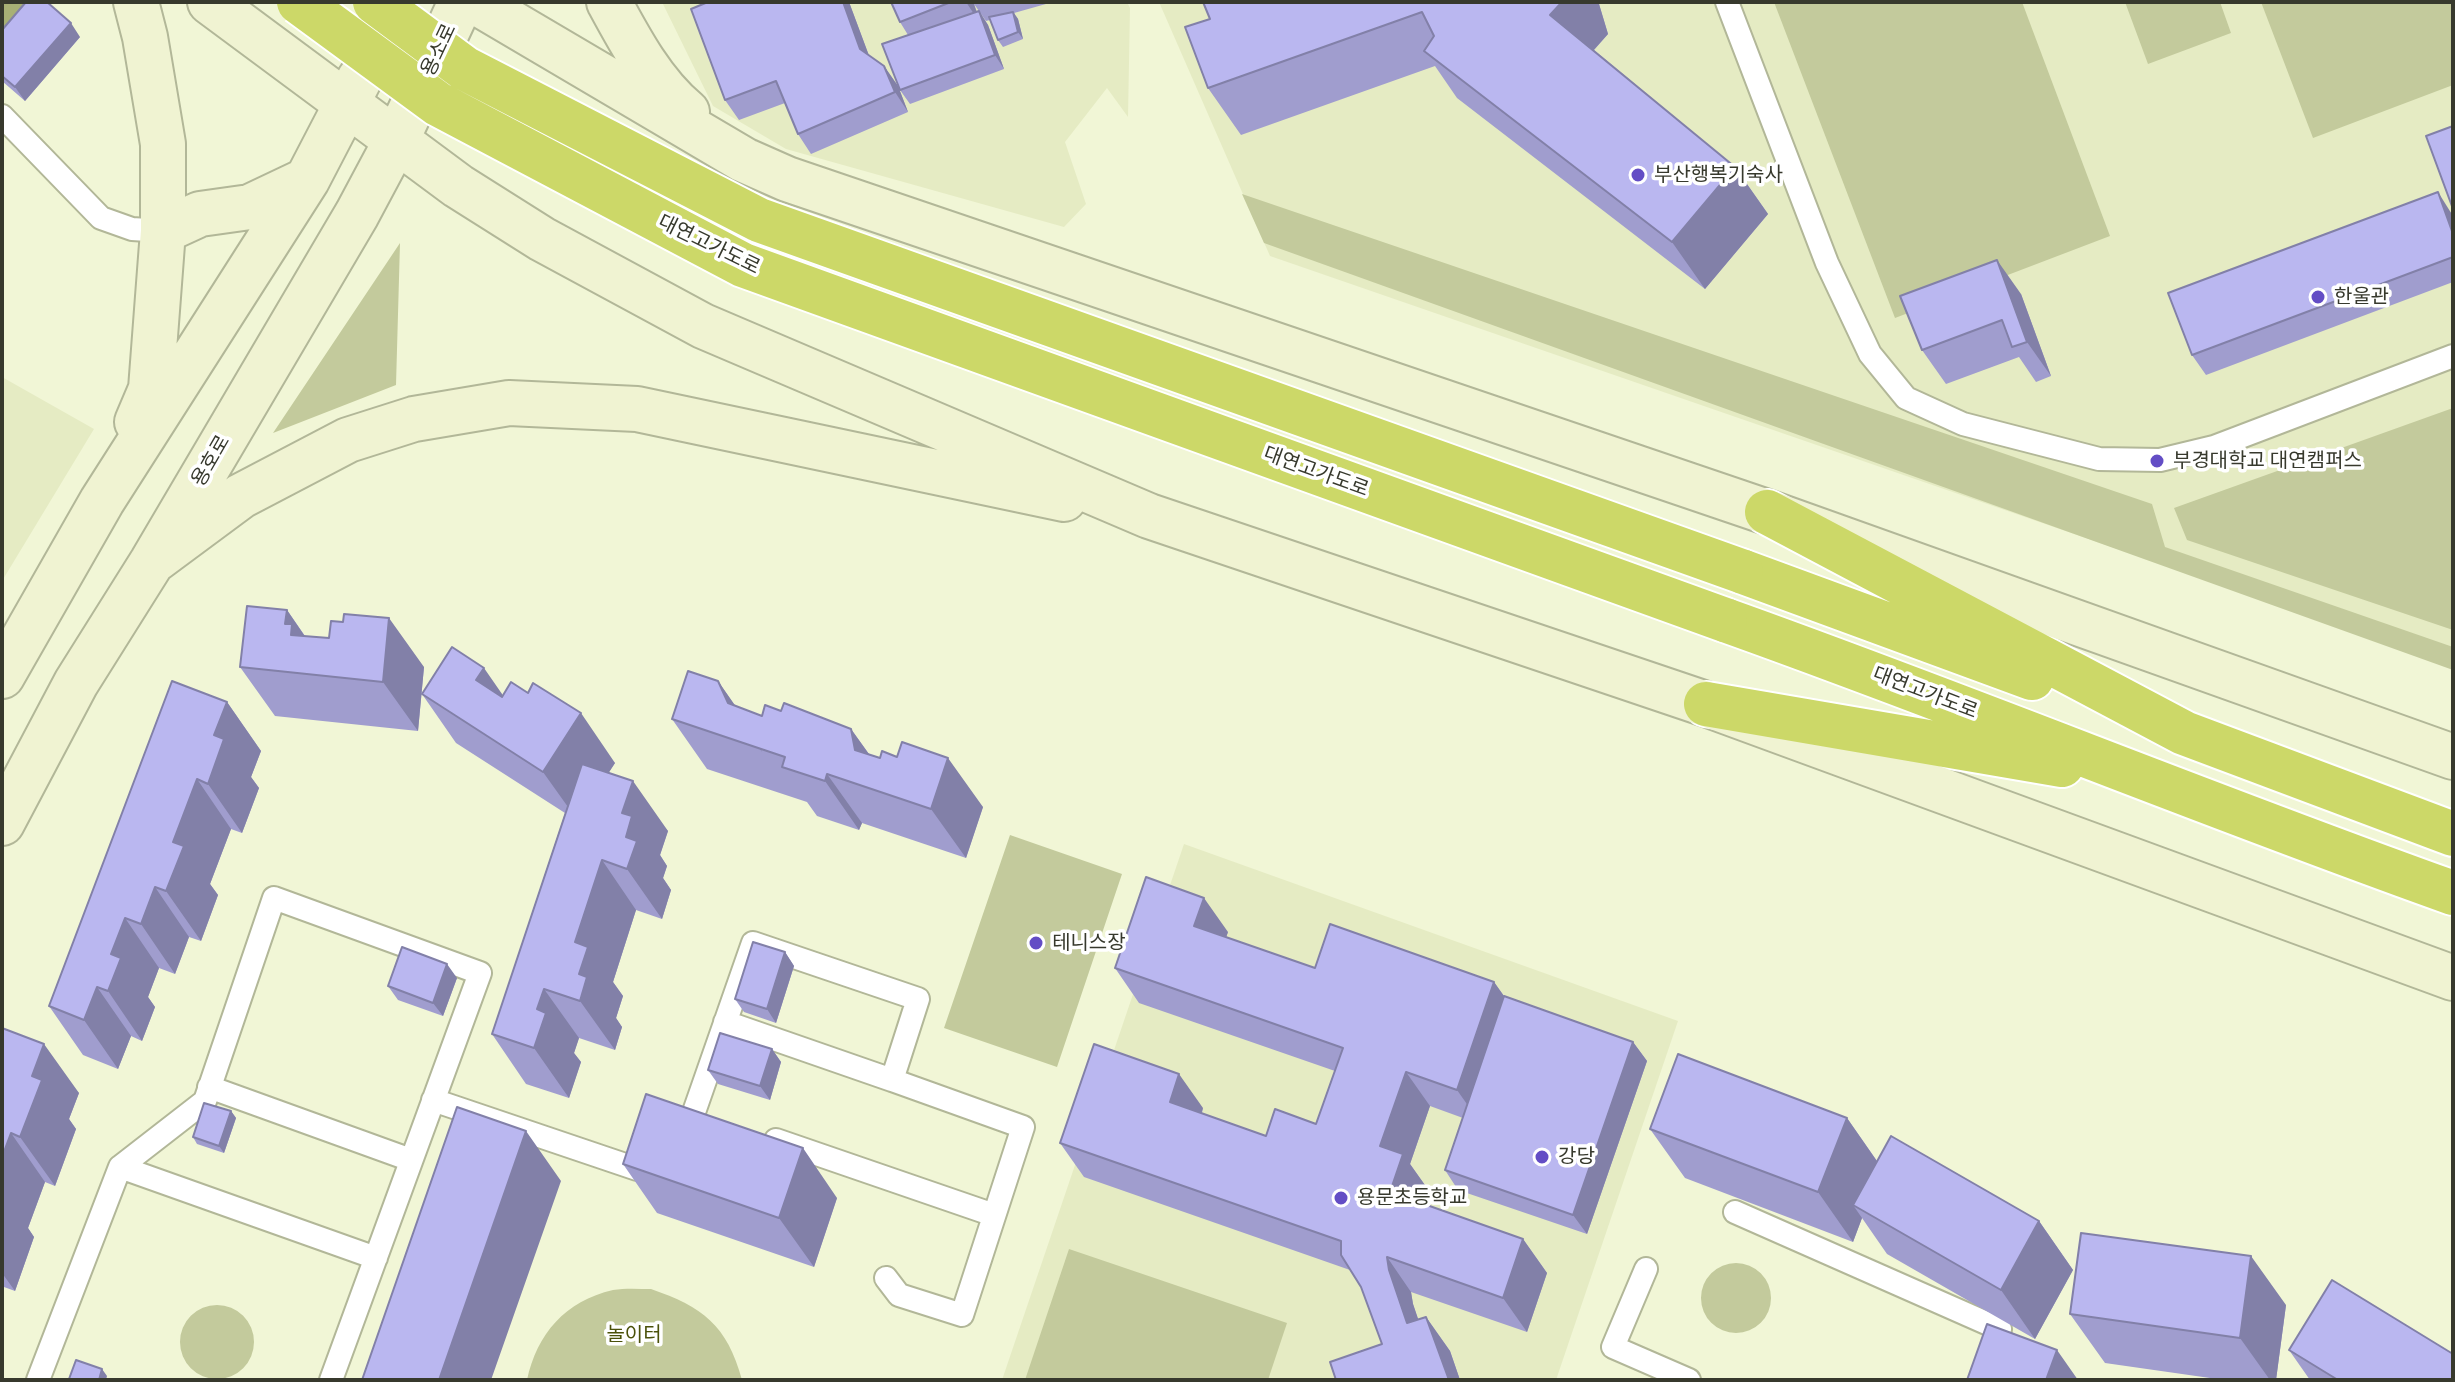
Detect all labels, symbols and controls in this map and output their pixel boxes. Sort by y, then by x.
street label: 용소로 [416,20,462,80]
place label: 부산행복기숙사 [1654,163,1783,187]
marker: 부산행복기숙사 [1629,166,1647,184]
street label: 대연고가도로 [654,210,764,280]
place label: 한울관 [2334,285,2389,309]
marker: 한울관 [2309,288,2327,306]
street label: 용호로 [187,431,235,491]
street label: 대연고가도로 [1260,442,1372,502]
place label: 부경대학교 대연캠퍼스 [2173,449,2362,473]
marker: 부경대학교 대연캠퍼스 [2148,452,2166,470]
street label: 대연고가도로 [1869,662,1981,724]
place label: 테니스장 [1052,931,1126,955]
marker: 테니스장 [1027,934,1045,952]
place label: 강당 [1558,1145,1595,1169]
marker: 강당 [1533,1148,1551,1166]
place label: 용문초등학교 [1357,1186,1467,1210]
marker: 용문초등학교 [1332,1189,1350,1207]
park label: 놀이터 [606,1323,662,1347]

